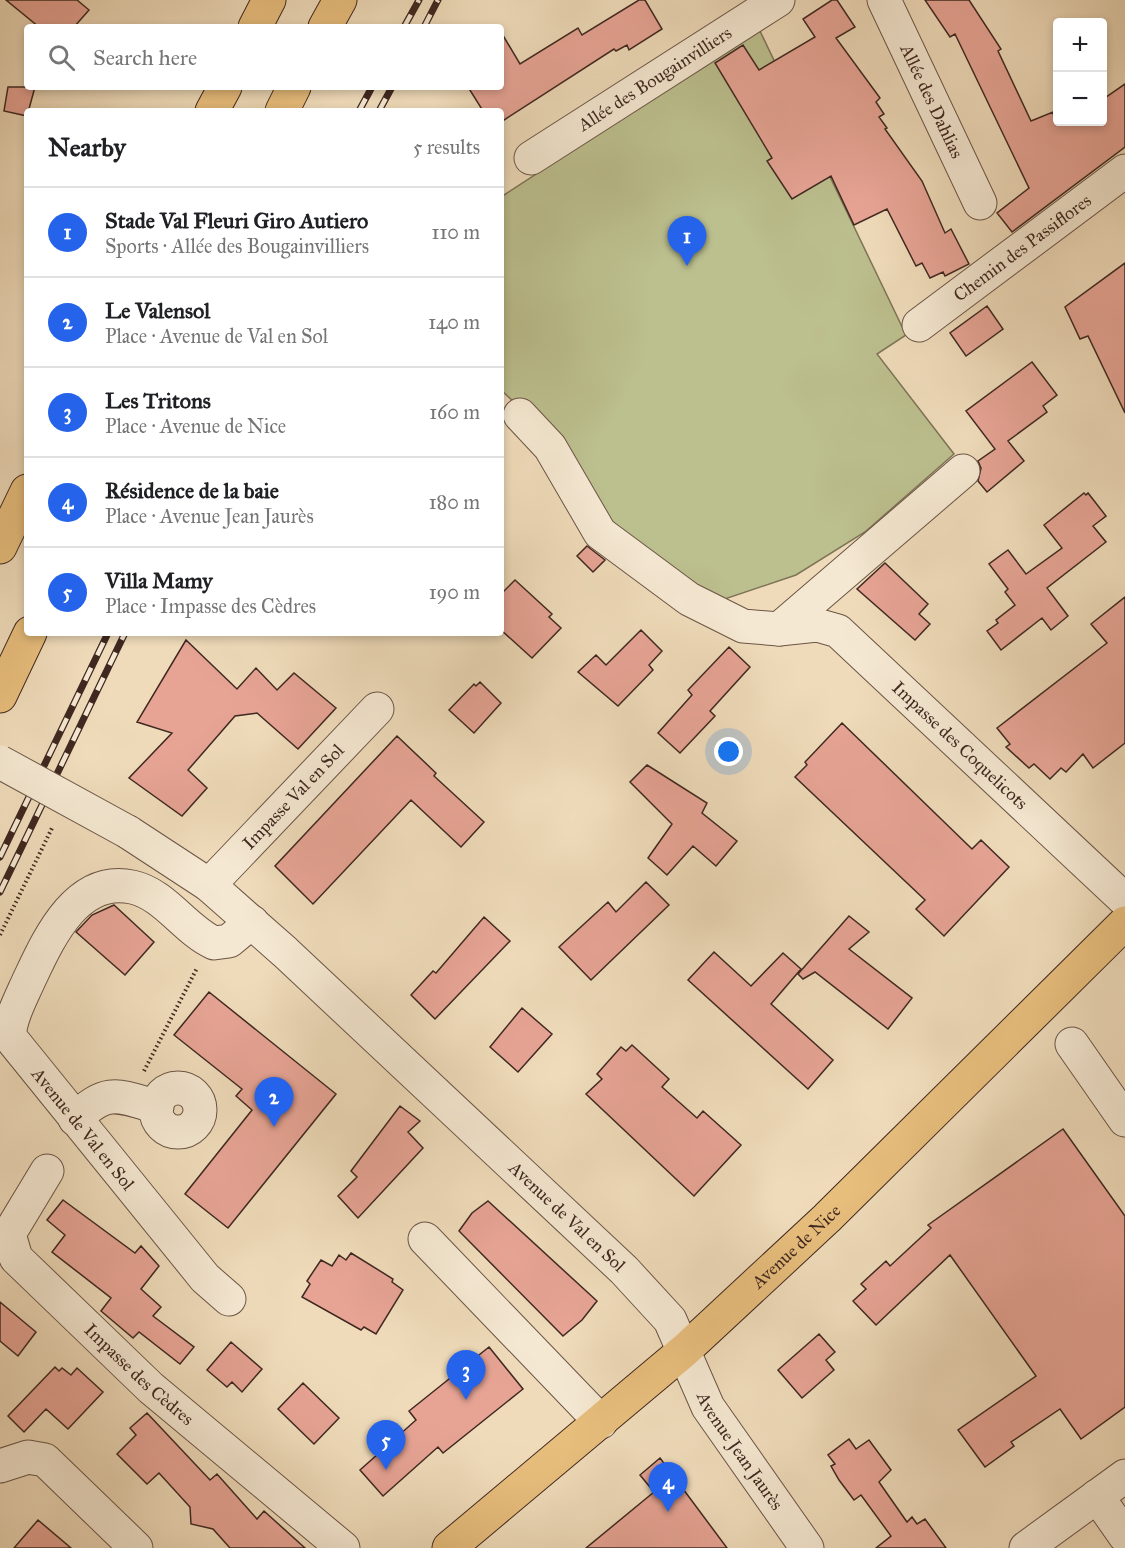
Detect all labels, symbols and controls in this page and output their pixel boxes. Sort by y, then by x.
map controls [1053,18,1107,126]
button: + [1053,18,1107,72]
street label: Allée des Bougainvilliers [573,22,736,137]
search box [24,24,504,90]
street label: Allée des Dahlias [895,40,968,162]
icon: search [45,41,78,74]
text: Search here [93,44,197,71]
button: − [1053,72,1107,126]
text: Nearby [48,131,126,163]
text: 5 results [413,135,480,159]
street label: Chemin des Passiflores [949,189,1095,306]
text: Stade Val Fleuri Giro Autiero [105,207,368,234]
pin: 1 [668,216,706,266]
text: 1 [64,220,71,244]
text: 110 m [432,220,480,244]
text: Sports · Allée des Bougainvilliers [105,234,369,258]
text: Le Valensol [105,297,210,324]
text: 2 [63,310,72,334]
text: 140 m [428,310,480,334]
text: Place · Avenue de Val en Sol [105,324,328,348]
text: Les Tritons [105,387,211,414]
text: 3 [64,400,72,424]
text: 160 m [429,400,480,424]
text: Place · Avenue de Nice [105,414,286,438]
text: Résidence de la baie [105,477,279,504]
text: 4 [62,490,73,514]
text: 180 m [429,490,480,514]
text: Place · Avenue Jean Jaurès [105,504,314,528]
text: Villa Mamy [105,567,213,594]
text: 5 [63,580,72,604]
text: 190 m [429,580,480,604]
text: Place · Impasse des Cèdres [105,594,316,618]
street label: Impasse des Coquelicots [888,677,1032,814]
your location [714,737,743,766]
street label: Impasse Val en Sol [238,739,349,854]
street label: Avenue de Val en Sol [26,1063,139,1195]
pin: 2 [254,1078,294,1127]
street label: Avenue de Val en Sol [504,1156,630,1277]
street label: Avenue de Nice [746,1200,845,1294]
street label: Impasse des Cèdres [80,1319,198,1430]
pin: 3 [446,1350,486,1400]
street label: Avenue Jean Jaurès [692,1388,788,1514]
pin: 5 [366,1420,406,1470]
pin: 4 [648,1462,688,1512]

